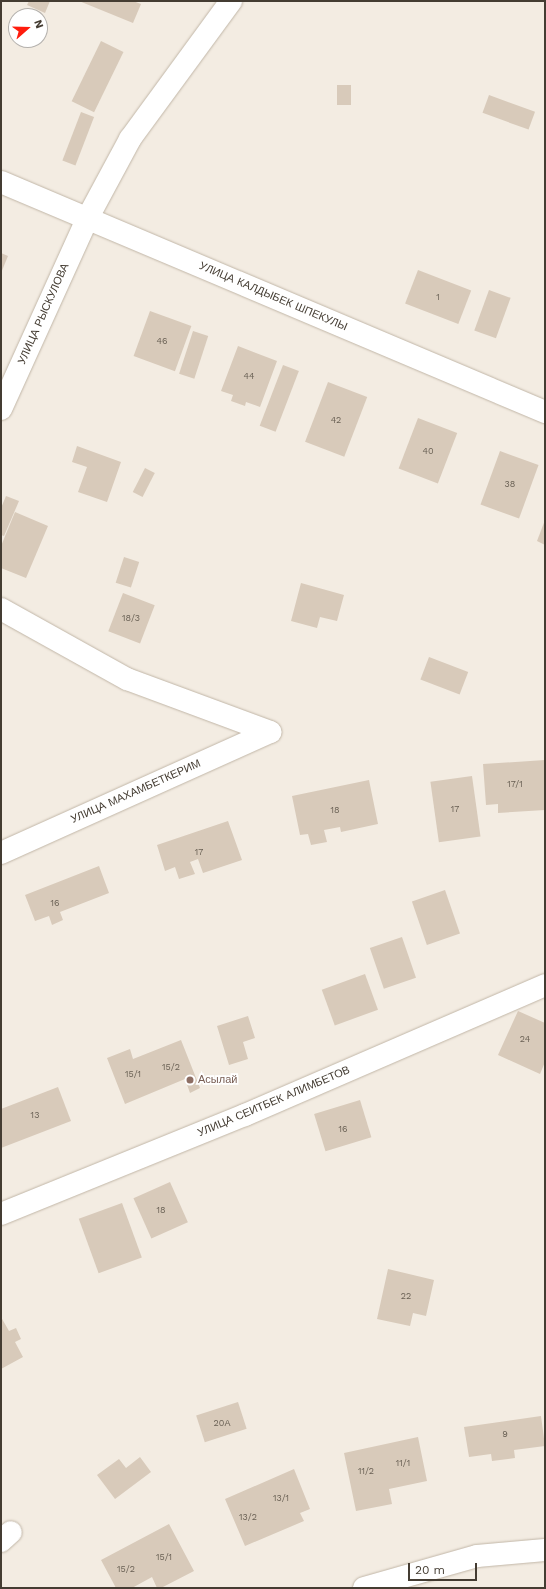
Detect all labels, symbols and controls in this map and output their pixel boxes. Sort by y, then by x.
north arrow [8,8,48,48]
text: N [31,18,46,30]
street label: УЛИЦА КАЛДЫБЕК ШПЕКУЛЫ [197,260,349,334]
street label: УЛИЦА РЫСКУЛОВА [16,261,72,367]
house number: 1 [436,292,440,302]
house number: 46 [157,336,167,346]
house number: 44 [244,371,254,381]
house number: 42 [331,415,341,425]
house number: 40 [422,446,434,456]
house number: 38 [505,479,515,489]
house number: 18/3 [122,613,140,623]
street label: УЛИЦА МАХАМБЕТКЕРИМ [69,757,203,827]
house number: 17/1 [507,779,523,789]
house number: 17 [451,804,459,814]
house number: 18 [330,805,340,815]
house number: 17 [195,847,203,857]
house number: 16 [51,898,59,908]
house number: 24 [520,1034,530,1044]
house number: 15/2 [162,1062,180,1072]
street label: УЛИЦА СЕИТБЕК АЛИМБЕТОВ [196,1064,352,1140]
house number: 15/1 [125,1069,141,1079]
place label: Асылай [198,1073,237,1087]
marker: Асылай [185,1075,195,1085]
house number: 13 [31,1110,39,1120]
house number: 16 [339,1124,347,1134]
house number: 18 [156,1205,166,1215]
house number: 22 [401,1291,411,1301]
house number: 20А [214,1418,230,1428]
house number: 9 [502,1429,508,1439]
house number: 11/1 [396,1458,410,1468]
house number: 11/2 [358,1466,374,1476]
house number: 13/1 [273,1493,289,1503]
house number: 13/2 [239,1512,257,1522]
house number: 15/1 [156,1552,172,1562]
scale bar [410,1555,479,1581]
text: 20 m [415,1563,445,1577]
house number: 15/2 [117,1564,135,1574]

